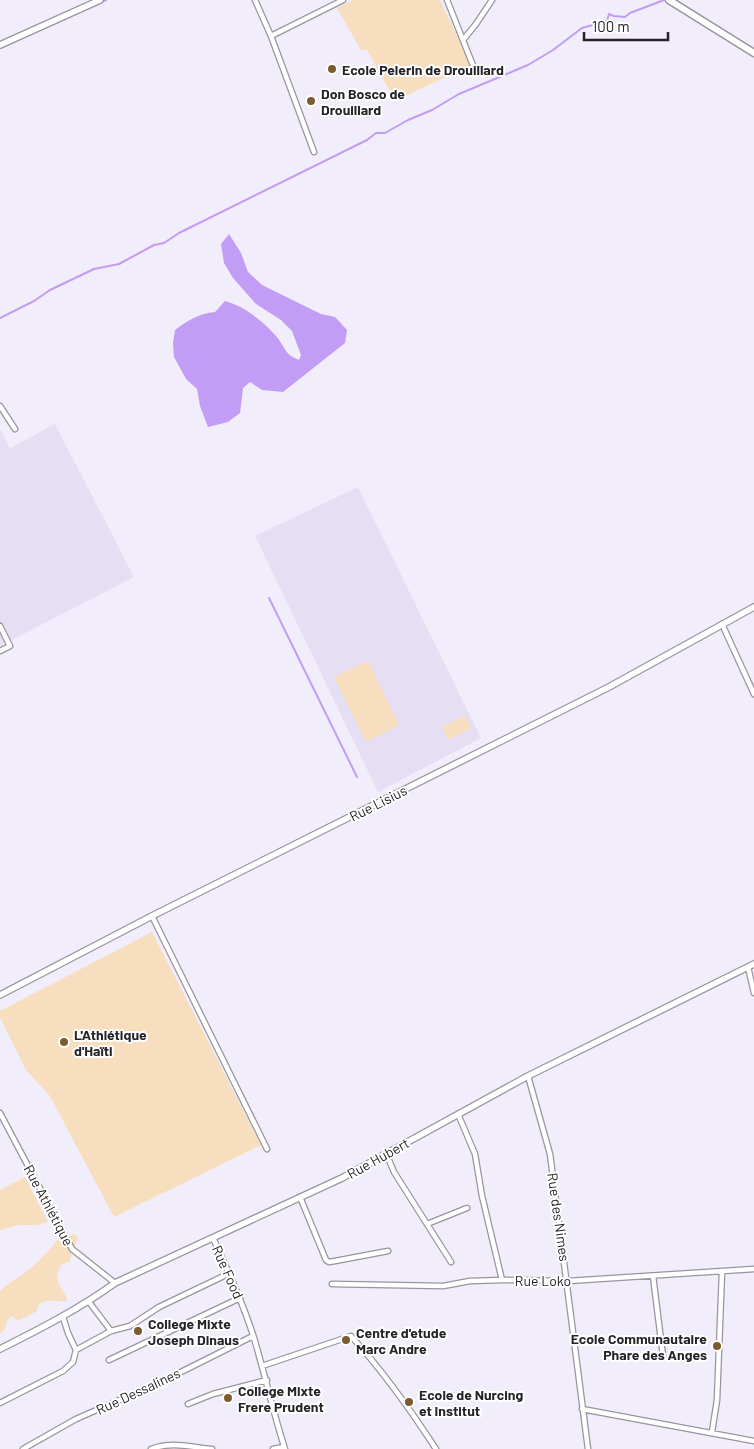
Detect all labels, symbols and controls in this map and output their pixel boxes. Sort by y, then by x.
scale bar [584,10,668,42]
text: 100 m [592,17,630,35]
place label: Ecole Pelerin de Drouillard [342,61,504,78]
marker: Ecole Pelerin de Drouillard [326,63,338,75]
place label: Don Bosco de Drouillard [321,85,405,118]
marker: Don Bosco de Drouillard [305,95,317,107]
street label: Rue Lisius [346,781,410,825]
place label: L'Athlétique d'Haïti [74,1026,147,1059]
marker: L'Athlétique d'Haïti [58,1036,70,1048]
street label: Rue Hubert [344,1134,412,1182]
street label: Rue Athlétique [21,1162,77,1248]
street label: Rue des Nimes [544,1172,574,1263]
street label: Rue Food [209,1243,247,1301]
street label: Rue Loko [515,1272,571,1289]
place label: College Mixte Joseph Dinaus [148,1315,239,1348]
place label: Centre d'etude Marc Andre [356,1324,447,1357]
marker: College Mixte Joseph Dinaus [132,1325,144,1337]
place label: Ecole Communautaire Phare des Anges [571,1330,707,1363]
marker: Centre d'etude Marc Andre [340,1334,352,1346]
marker: Ecole Communautaire Phare des Anges [711,1340,723,1352]
street label: Rue Dessalines [93,1364,183,1418]
place label: College Mixte Frere Prudent [238,1382,324,1415]
place label: Ecole de Nurcing et Institut [419,1386,524,1419]
marker: College Mixte Frere Prudent [222,1392,234,1404]
marker: Ecole de Nurcing et Institut [403,1396,415,1408]

